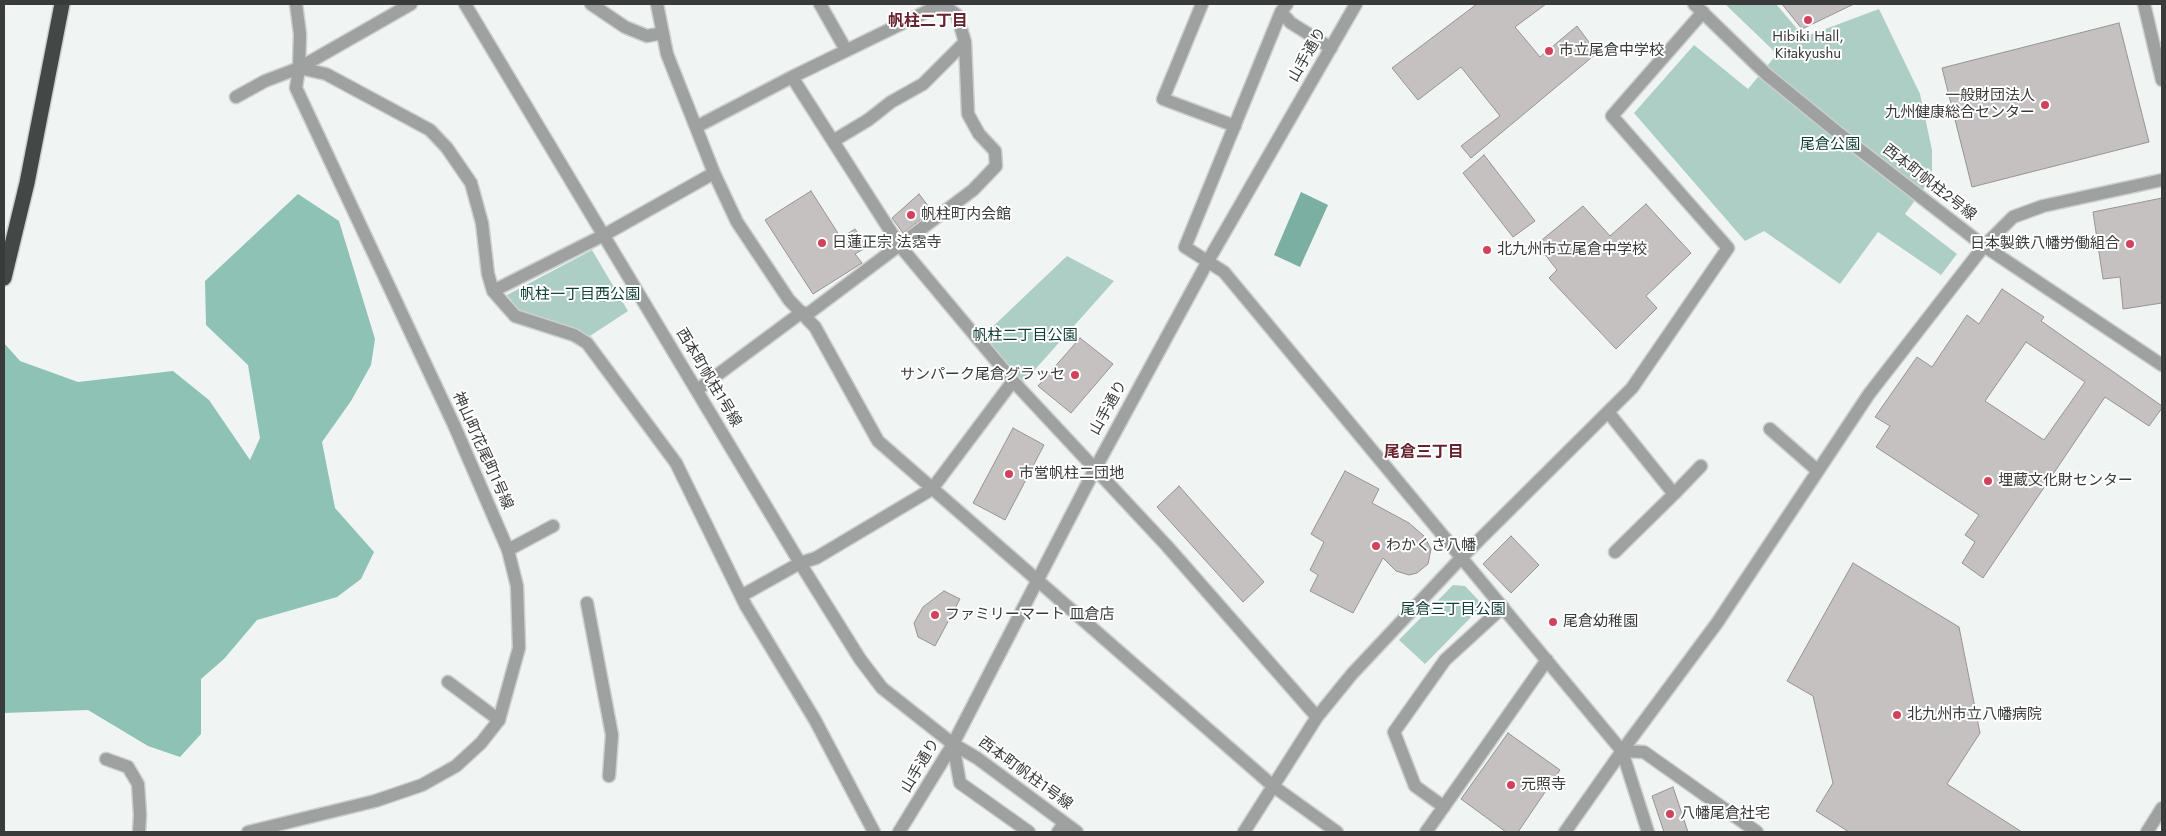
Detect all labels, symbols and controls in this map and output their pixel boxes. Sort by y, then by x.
district label: 帆柱二丁目 [888,12,968,32]
marker: Hibiki Hall, Kitakyushu [1802,14,1814,26]
street label: 山手通り [1285,25,1331,85]
place label: Hibiki Hall, Kitakyushu [1772,28,1844,63]
place label: 市立尾倉中学校 [1559,42,1664,60]
marker: 市立尾倉中学校 [1543,45,1555,57]
place label: 一般財団法人 九州健康総合センター [1885,87,2035,122]
marker: 一般財団法人 九州健康総合センター [2039,99,2051,111]
park label: 尾倉公園 [1800,136,1860,154]
street label: 西本町帆柱2号線 [1879,141,1979,225]
place label: 帆柱町内会館 [921,206,1011,224]
marker: 帆柱町内会館 [905,209,917,221]
place label: 日蓮正宗 法霑寺 [832,234,941,252]
place label: 日本製鉄八幡労働組合 [1970,235,2120,253]
marker: 日蓮正宗 法霑寺 [816,237,828,249]
marker: 日本製鉄八幡労働組合 [2124,238,2136,250]
place label: 北九州市立尾倉中学校 [1497,241,1647,259]
marker: 北九州市立尾倉中学校 [1481,244,1493,256]
park label: 帆柱一丁目西公園 [520,286,640,304]
street label: 西本町帆柱1号線 [672,325,744,431]
park label: 帆柱二丁目公園 [973,327,1077,345]
place label: サンパーク尾倉グラッセ [900,366,1065,384]
marker: サンパーク尾倉グラッセ [1069,369,1081,381]
street label: 山手通り [1087,377,1131,439]
street label: 神山町花尾町1号線 [448,389,516,513]
district label: 尾倉三丁目 [1384,443,1464,463]
place label: 市営帆柱二団地 [1019,465,1124,483]
marker: 市営帆柱二団地 [1003,468,1015,480]
place label: 埋蔵文化財センター [1998,472,2133,490]
marker: 埋蔵文化財センター [1982,475,1994,487]
place label: わかくさ八幡 [1386,537,1476,555]
marker: わかくさ八幡 [1370,540,1382,552]
park label: 尾倉三丁目公園 [1401,601,1505,619]
place label: ファミリーマート 皿倉店 [945,606,1114,624]
marker: ファミリーマート 皿倉店 [929,609,941,621]
place label: 尾倉幼稚園 [1563,613,1638,631]
marker: 尾倉幼稚園 [1547,616,1559,628]
place label: 北九州市立八幡病院 [1907,706,2042,724]
marker: 北九州市立八幡病院 [1891,709,1903,721]
street label: 西本町帆柱1号線 [975,734,1075,814]
street label: 山手通り [898,736,944,796]
place label: 元照寺 [1521,776,1566,794]
marker: 元照寺 [1505,779,1517,791]
place label: 八幡尾倉社宅 [1680,805,1770,823]
marker: 八幡尾倉社宅 [1664,808,1676,820]

